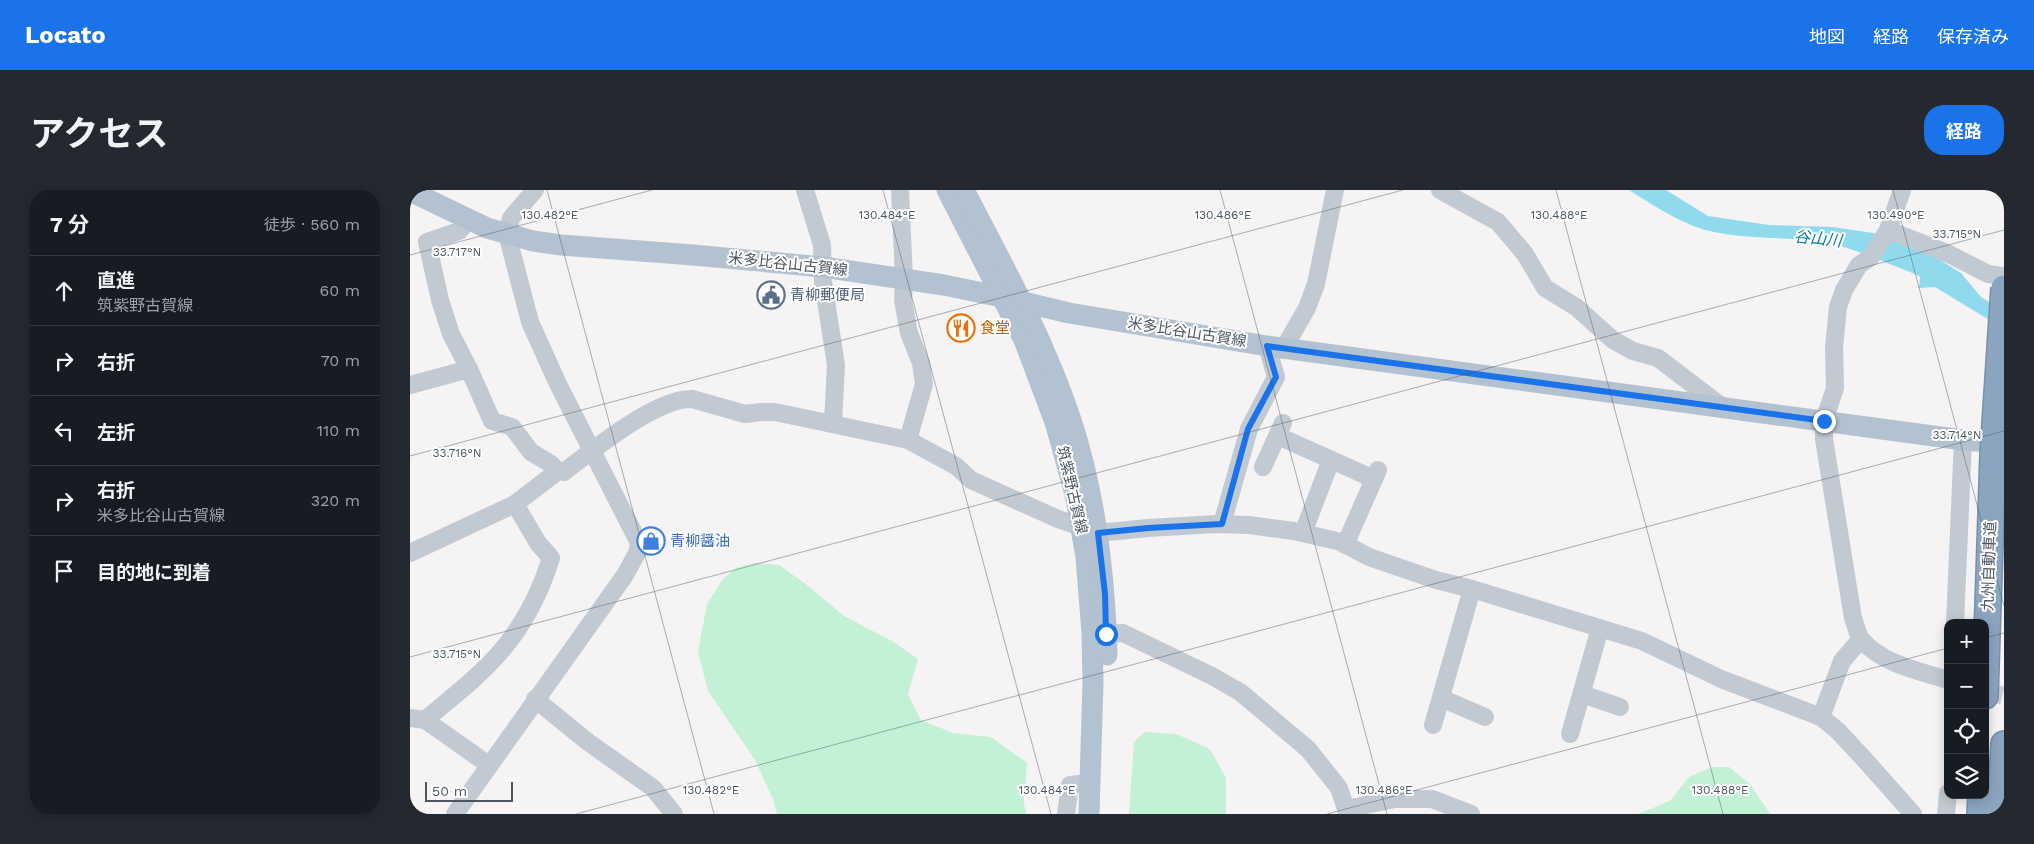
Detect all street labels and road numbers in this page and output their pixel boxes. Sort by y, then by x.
street label: 米多比谷山古賀線 [727,249,849,279]
street label: 米多比谷山古賀線 [1126,314,1248,350]
street label: 筑紫野古賀線 [1053,444,1091,536]
street label: 九州自動車道 [1978,521,2000,611]

